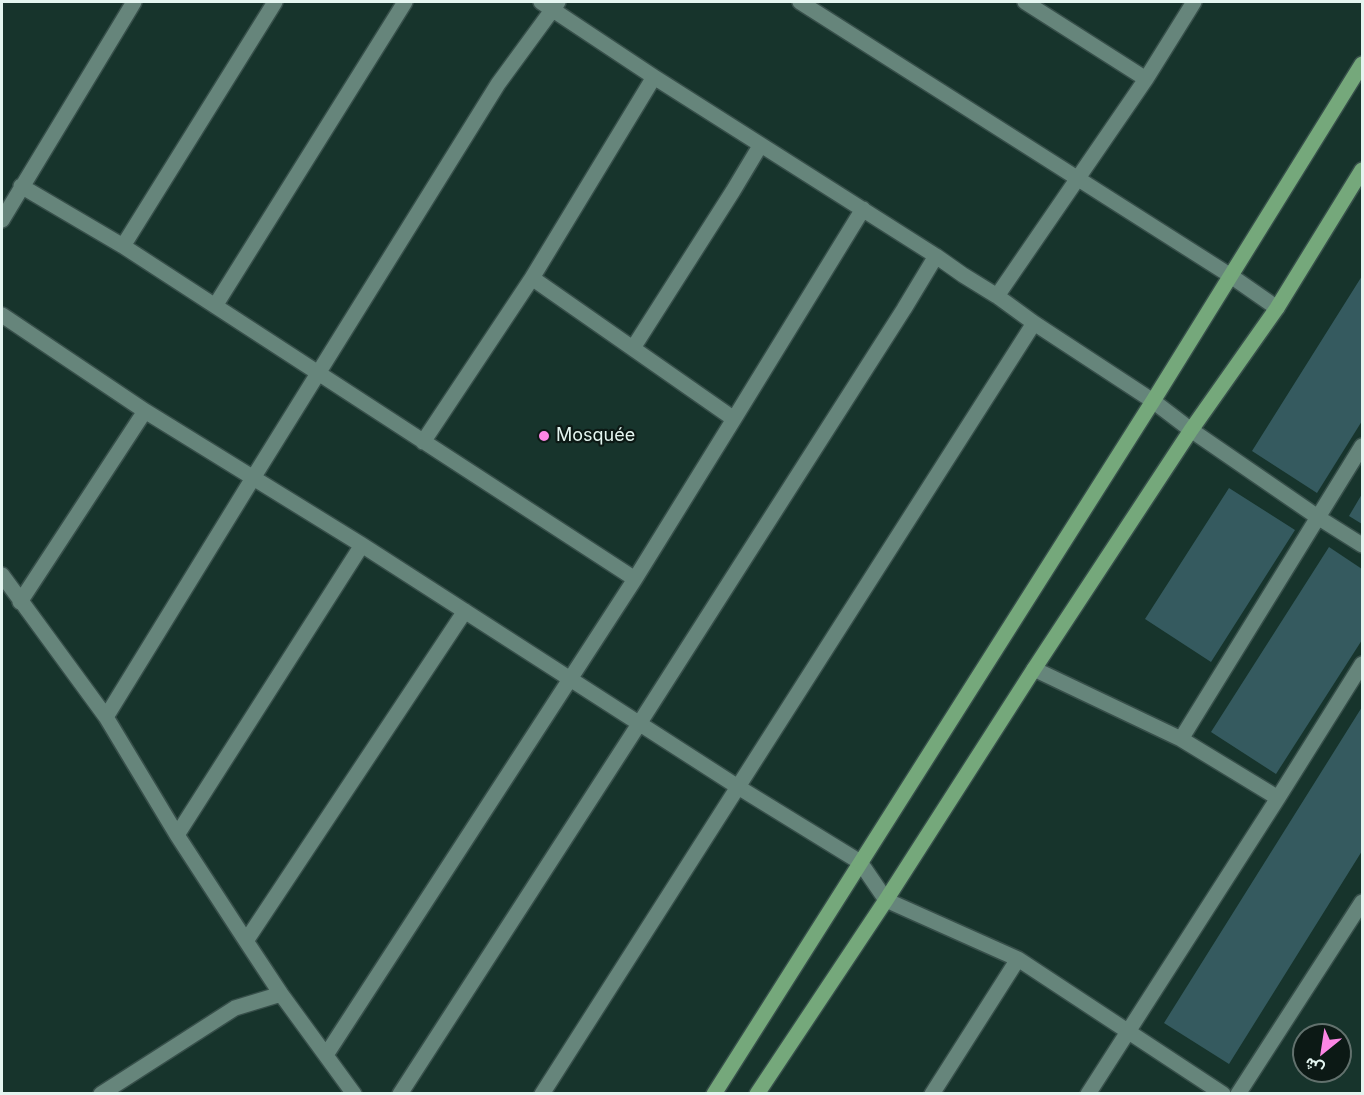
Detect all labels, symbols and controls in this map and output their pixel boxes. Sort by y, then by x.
place label: Mosquée [556,425,635,447]
marker: Mosquée [537,429,551,443]
north arrow [1292,1023,1352,1083]
text: ش [1301,1053,1327,1080]

